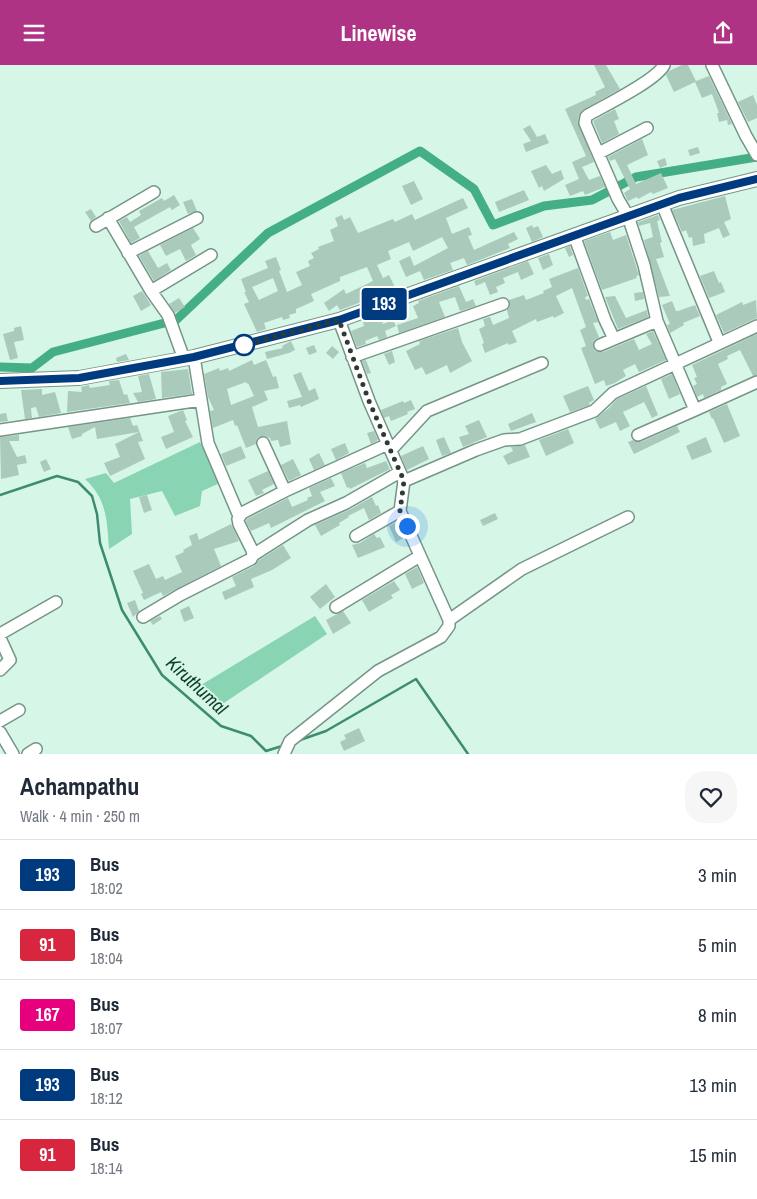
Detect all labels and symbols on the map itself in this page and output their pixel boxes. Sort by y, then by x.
line badge: 193 [355,288,413,320]
unlabelled marker [233,334,255,356]
your location [395,514,420,539]
water label: Kiruthumal [161,650,234,721]

